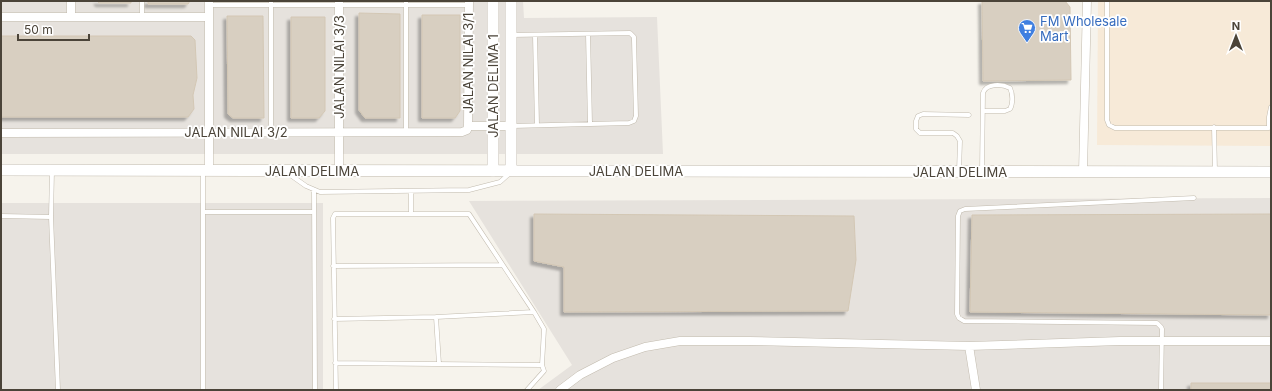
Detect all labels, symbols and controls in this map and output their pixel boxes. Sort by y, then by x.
street label: JALAN NILAI 3/1 [460,13,476,113]
place label: FM Wholesale Mart [1040,13,1127,44]
street label: JALAN NILAI 3/3 [331,15,347,119]
scale bar [18,16,89,42]
north arrow [1216,16,1256,56]
supermarket icon: FM Wholesale Mart [1017,18,1037,43]
text: N [1232,19,1240,33]
text: 50 m [24,22,53,37]
street label: JALAN DELIMA 1 [485,34,501,138]
street label: JALAN NILAI 3/2 [184,124,288,140]
street label: JALAN DELIMA [265,163,359,179]
street label: JALAN DELIMA [589,163,683,179]
street label: JALAN DELIMA [913,164,1007,180]

